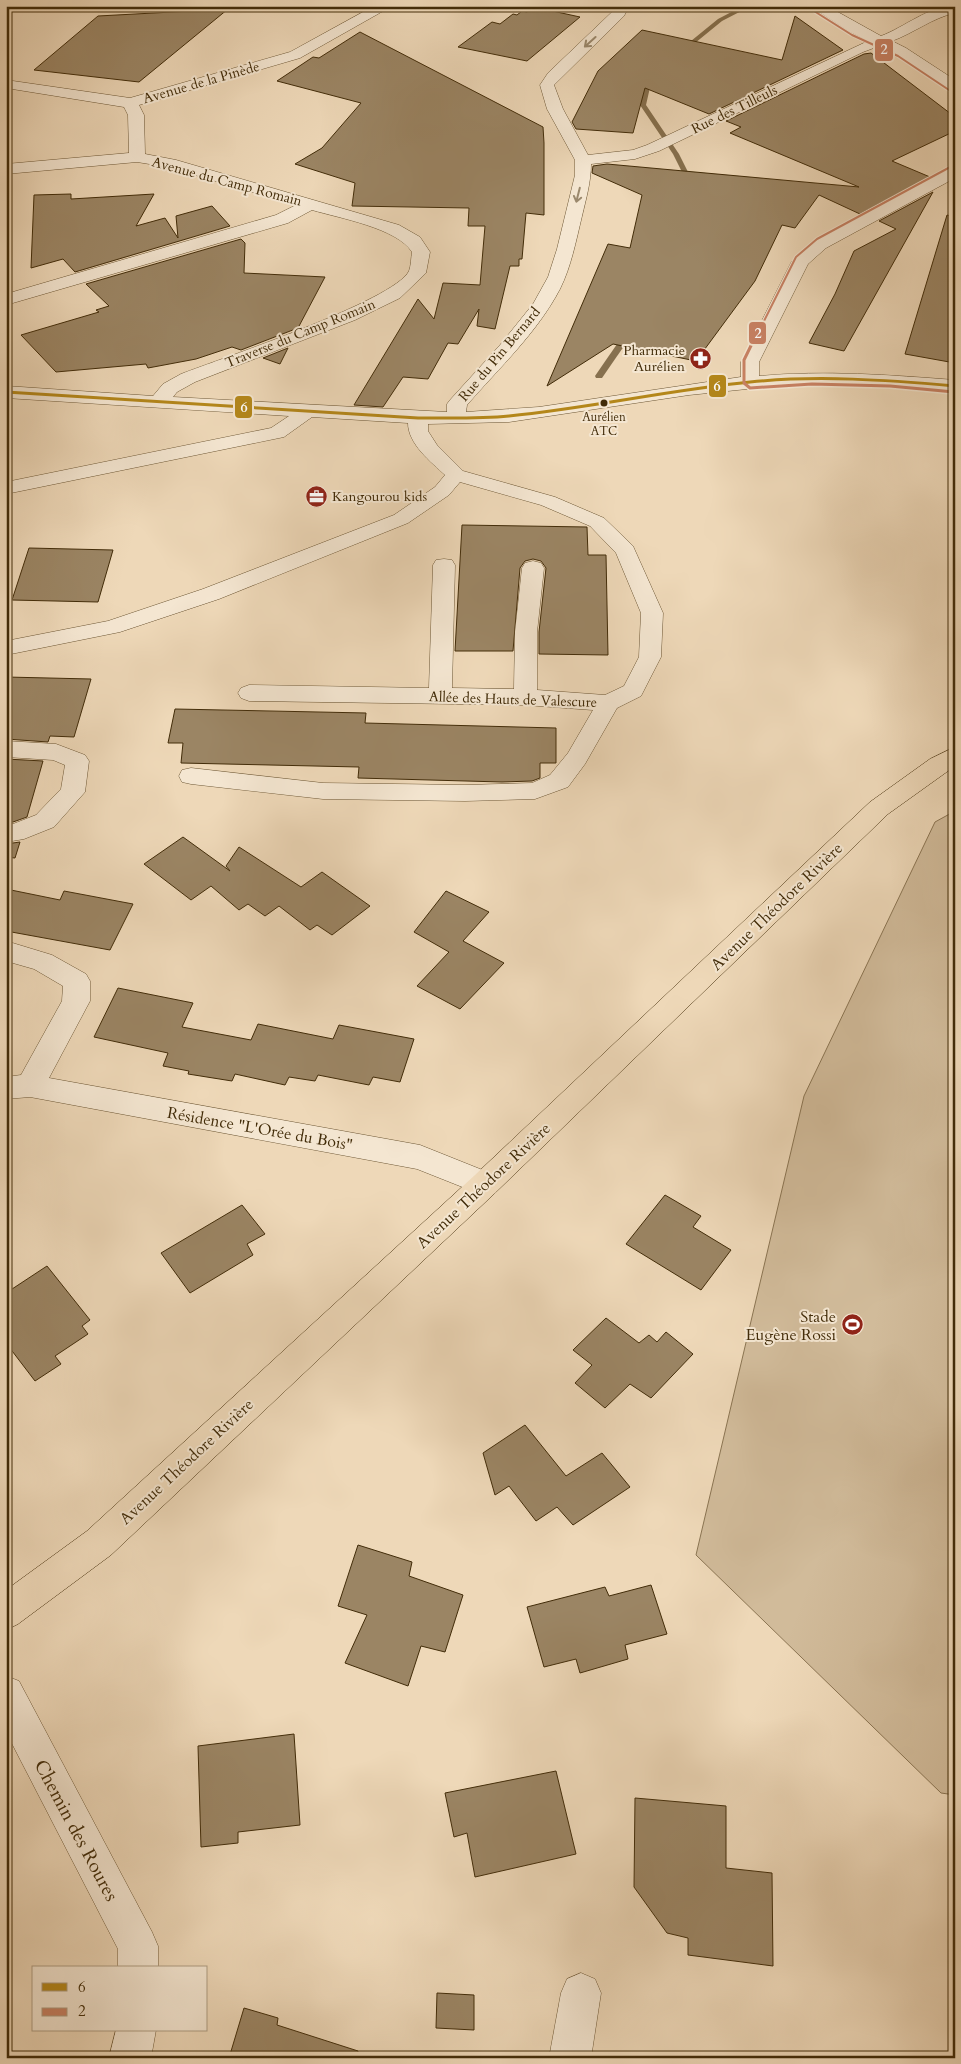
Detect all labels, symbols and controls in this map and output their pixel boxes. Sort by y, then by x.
one-way arrow [583,36,596,48]
line badge: 2 [874,38,894,62]
text: 2 [880,40,888,59]
street label: Avenue de la Pinède [141,57,262,108]
street label: Rue des Tilleuls [688,80,781,138]
street label: Avenue du Camp Romain [150,152,304,211]
one-way arrow [573,186,582,202]
street label: Traverse du Camp Romain [222,295,378,372]
street label: Rue du Pin Bernard [454,303,545,406]
line badge: 2 [748,321,767,345]
text: 2 [754,324,762,343]
place label: Pharmacie Aurélien [623,341,685,376]
pharmacy icon: Pharmacie Aurélien [689,346,713,370]
line badge: 6 [708,374,727,398]
text: 6 [713,377,721,396]
line badge: 6 [234,395,253,419]
text: 6 [240,398,248,417]
marker: Aurélien ATC [599,398,609,408]
place label: Aurélien ATC [582,409,626,439]
office icon: Kangourou kids [304,484,328,508]
place label: Kangourou kids [332,487,428,506]
street label: Allée des Hauts de Valescure [429,687,597,712]
street label: Avenue Théodore Rivière [706,838,848,976]
street label: Résidence "L'Orée du Bois" [165,1102,354,1156]
street label: Avenue Théodore Rivière [412,1118,555,1254]
place label: Stade Eugène Rossi [746,1306,837,1346]
sports icon: Stade Eugène Rossi [840,1313,864,1337]
street label: Avenue Théodore Rivière [115,1394,258,1530]
street label: Chemin des Roures [28,1755,124,1906]
legend [32,1966,208,2032]
text: 6 [78,1977,86,1997]
text: 2 [78,2001,86,2021]

